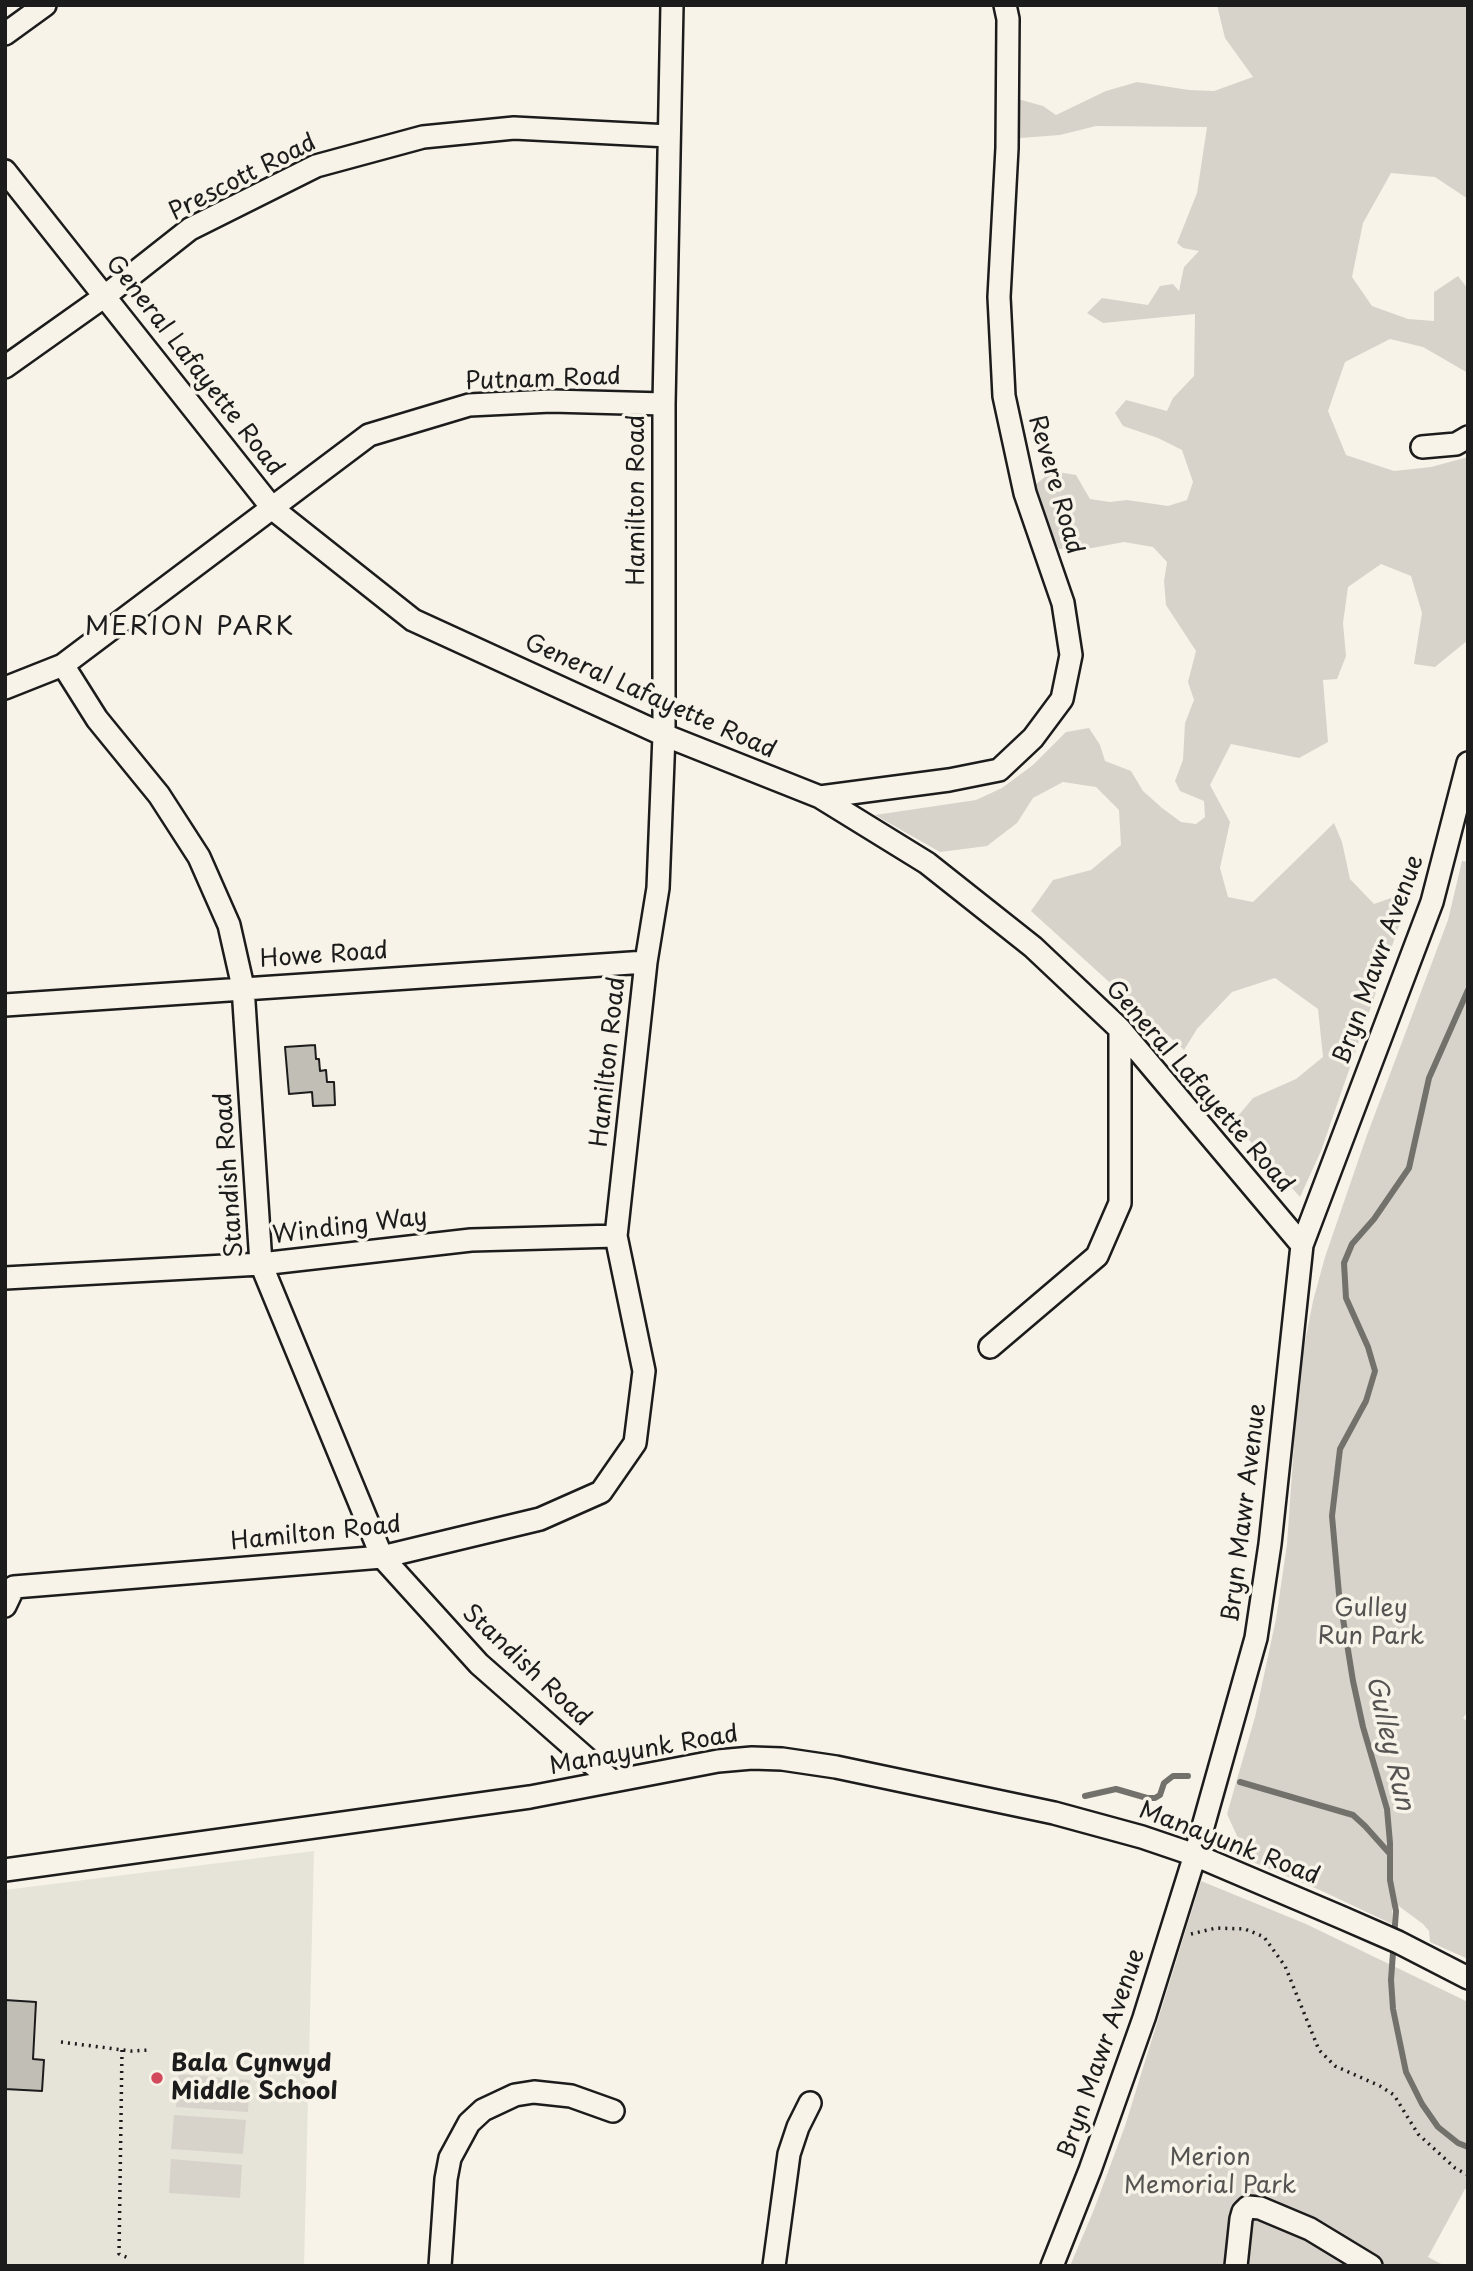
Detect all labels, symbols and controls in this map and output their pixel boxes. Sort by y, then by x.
street label: Prescott Road [165,129,321,227]
street label: General Lafayette Road [99,250,289,482]
street label: Putnam Road [464,363,622,397]
street label: Revere Road [1021,412,1089,558]
street label: Hamilton Road [623,414,651,586]
district label: MERION PARK [86,612,294,644]
street label: General Lafayette Road [520,629,780,765]
street label: Bryn Mawr Avenue [1328,851,1430,1069]
street label: Howe Road [259,937,389,975]
street label: Hamilton Road [586,975,632,1149]
street label: General Lafayette Road [1099,975,1299,1199]
street label: Standish Road [210,1091,250,1259]
street label: Winding Way [271,1203,429,1251]
street label: Bryn Mawr Avenue [1217,1402,1273,1624]
street label: Hamilton Road [229,1511,403,1557]
park label: Gulley Run Park [1318,1595,1424,1651]
street label: Standish Road [456,1599,596,1733]
water label: Gulley Run [1358,1673,1420,1813]
street label: Manayunk Road [547,1720,741,1782]
street label: Manayunk Road [1135,1796,1323,1892]
street label: Bryn Mawr Avenue [1052,1945,1152,2163]
place label: Bala Cynwyd Middle School [171,2050,338,2106]
marker: Bala Cynwyd Middle School [149,2070,165,2086]
park label: Merion Memorial Park [1124,2144,1296,2200]

